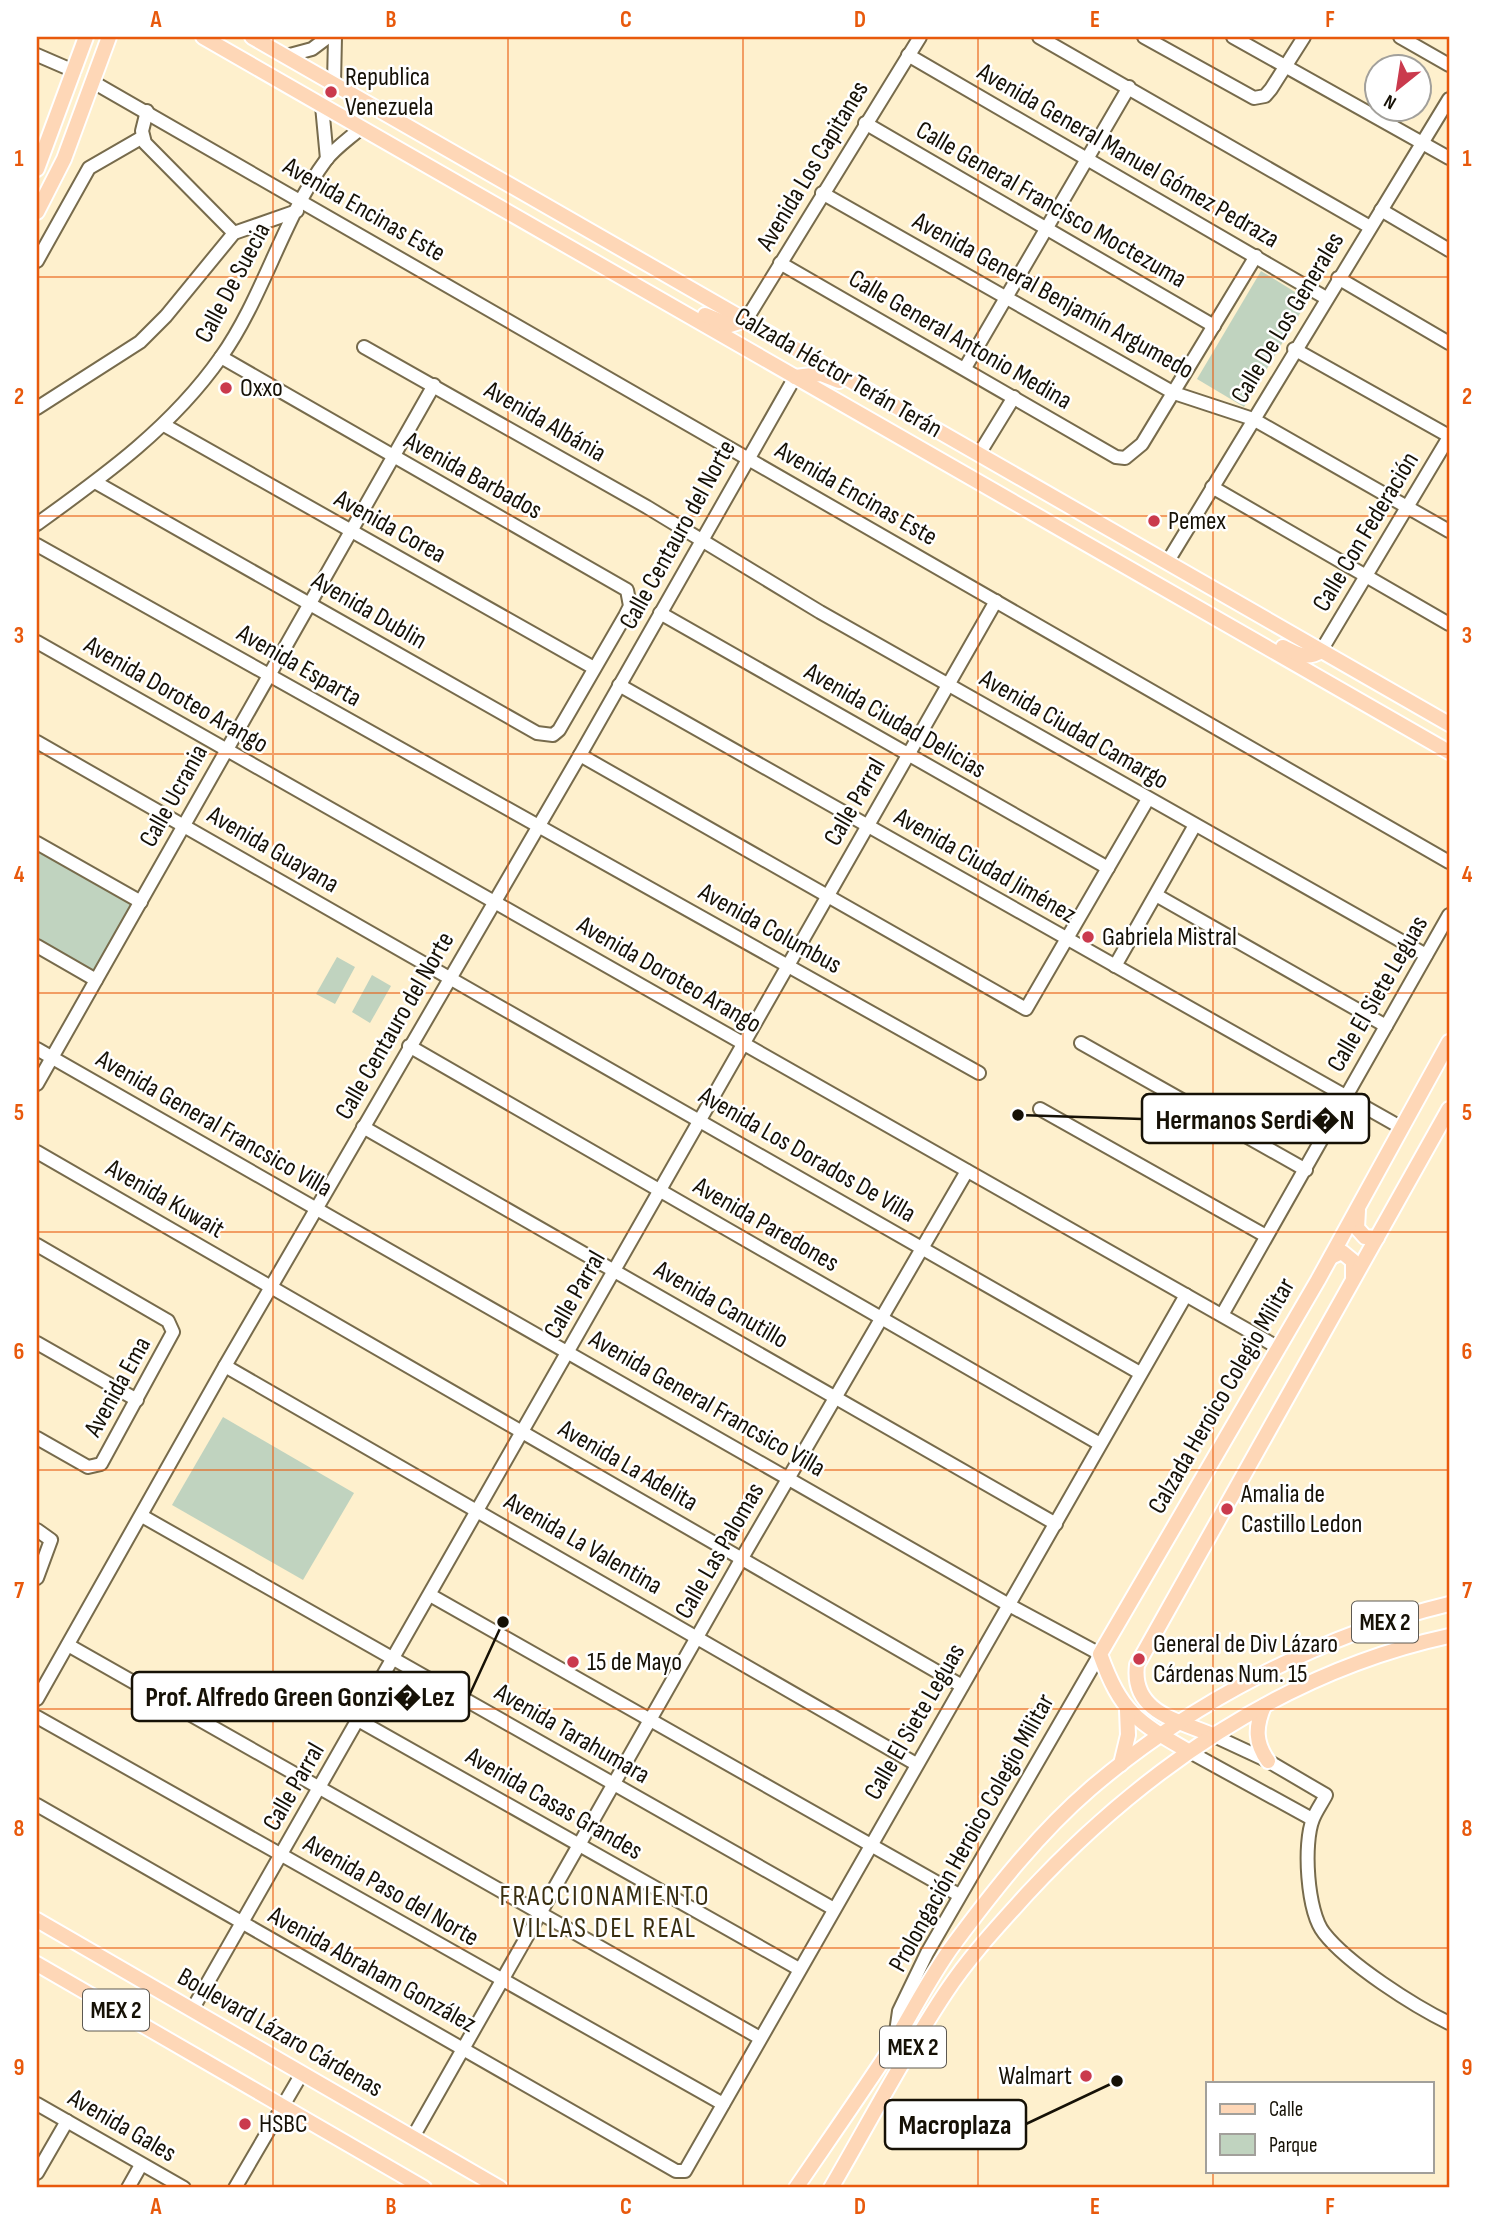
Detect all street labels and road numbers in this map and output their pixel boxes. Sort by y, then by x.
street label: Avenida General Manuel Gómez Pedraza [971,56,1284,255]
street label: Avenida Los Capitanes [750,76,876,257]
street label: Calle General Francisco Moctezuma [910,115,1192,295]
street label: Avenida Encinas Este [277,151,451,269]
street label: Avenida General Benjamín Argumedo [906,205,1199,386]
street label: Calle De Suecia [188,218,278,348]
street label: Calle De Los Generales [1225,227,1351,409]
street label: Calle General Antonio Medina [843,263,1077,417]
street label: Calzada Héctor Terán Terán [729,301,947,445]
street label: Avenida Albánia [478,374,611,469]
street label: Avenida Barbados [398,425,547,527]
street label: Calle Centauro del Norte [613,435,743,635]
street label: Avenida Encinas Este [769,435,943,553]
street label: Calle Con Federación [1306,447,1426,617]
street label: Avenida Corea [328,483,451,570]
street label: Avenida Dublin [305,565,432,656]
street label: Avenida Esparta [230,617,367,714]
street label: Avenida Doroteo Arango [78,629,274,760]
street label: Avenida Ciudad Delicias [798,656,991,785]
street label: Avenida Ciudad Camargo [973,663,1174,797]
street label: Calle Ucrania [133,739,215,853]
street label: Calle Parral [817,752,893,852]
street label: Avenida Guayana [201,799,344,900]
street label: Avenida Ciudad Jiménez [888,801,1081,931]
street label: Avenida Columbus [692,877,847,981]
street label: Avenida Doroteo Arango [571,909,767,1040]
street label: Calle El Siete Leguas [1321,910,1435,1078]
street label: Calle Centauro del Norte [329,927,461,1125]
street label: Avenida General Francsico Villa [90,1043,337,1204]
street label: Avenida Los Dorados De Villa [692,1080,921,1230]
street label: Avenida Kuwait [99,1152,230,1245]
street label: Avenida Paredones [687,1170,844,1279]
street label: Calle Parral [537,1245,613,1345]
street label: Avenida Canutillo [648,1254,793,1356]
street label: Calzada Heroico Colegio Militar [1142,1272,1303,1519]
street label: Avenida General Francsico Villa [583,1323,830,1484]
street label: Avenida Ema [77,1332,158,1443]
street label: Avenida La Adelita [552,1413,703,1518]
street label: Calle Las Palomas [669,1477,771,1625]
street label: Avenida La Valentina [498,1486,668,1602]
road number: MEX 2 [1352,1602,1418,1642]
street label: Calle El Siete Leguas [858,1638,972,1806]
street label: Avenida Tarahumara [488,1677,655,1791]
street label: Prolongación Heroico Colegio Militar [883,1688,1062,1977]
street label: Calle Parral [256,1737,332,1837]
street label: Avenida Casas Grandes [459,1740,648,1867]
street label: Avenida Paso del Norte [297,1828,484,1954]
street label: Avenida Abraham González [262,1900,481,2040]
street label: Boulevard Lázaro Cárdenas [172,1962,388,2104]
road number: MEX 2 [83,1990,149,2031]
road number: MEX 2 [880,2026,946,2068]
street label: Avenida Gales [62,2082,182,2169]

